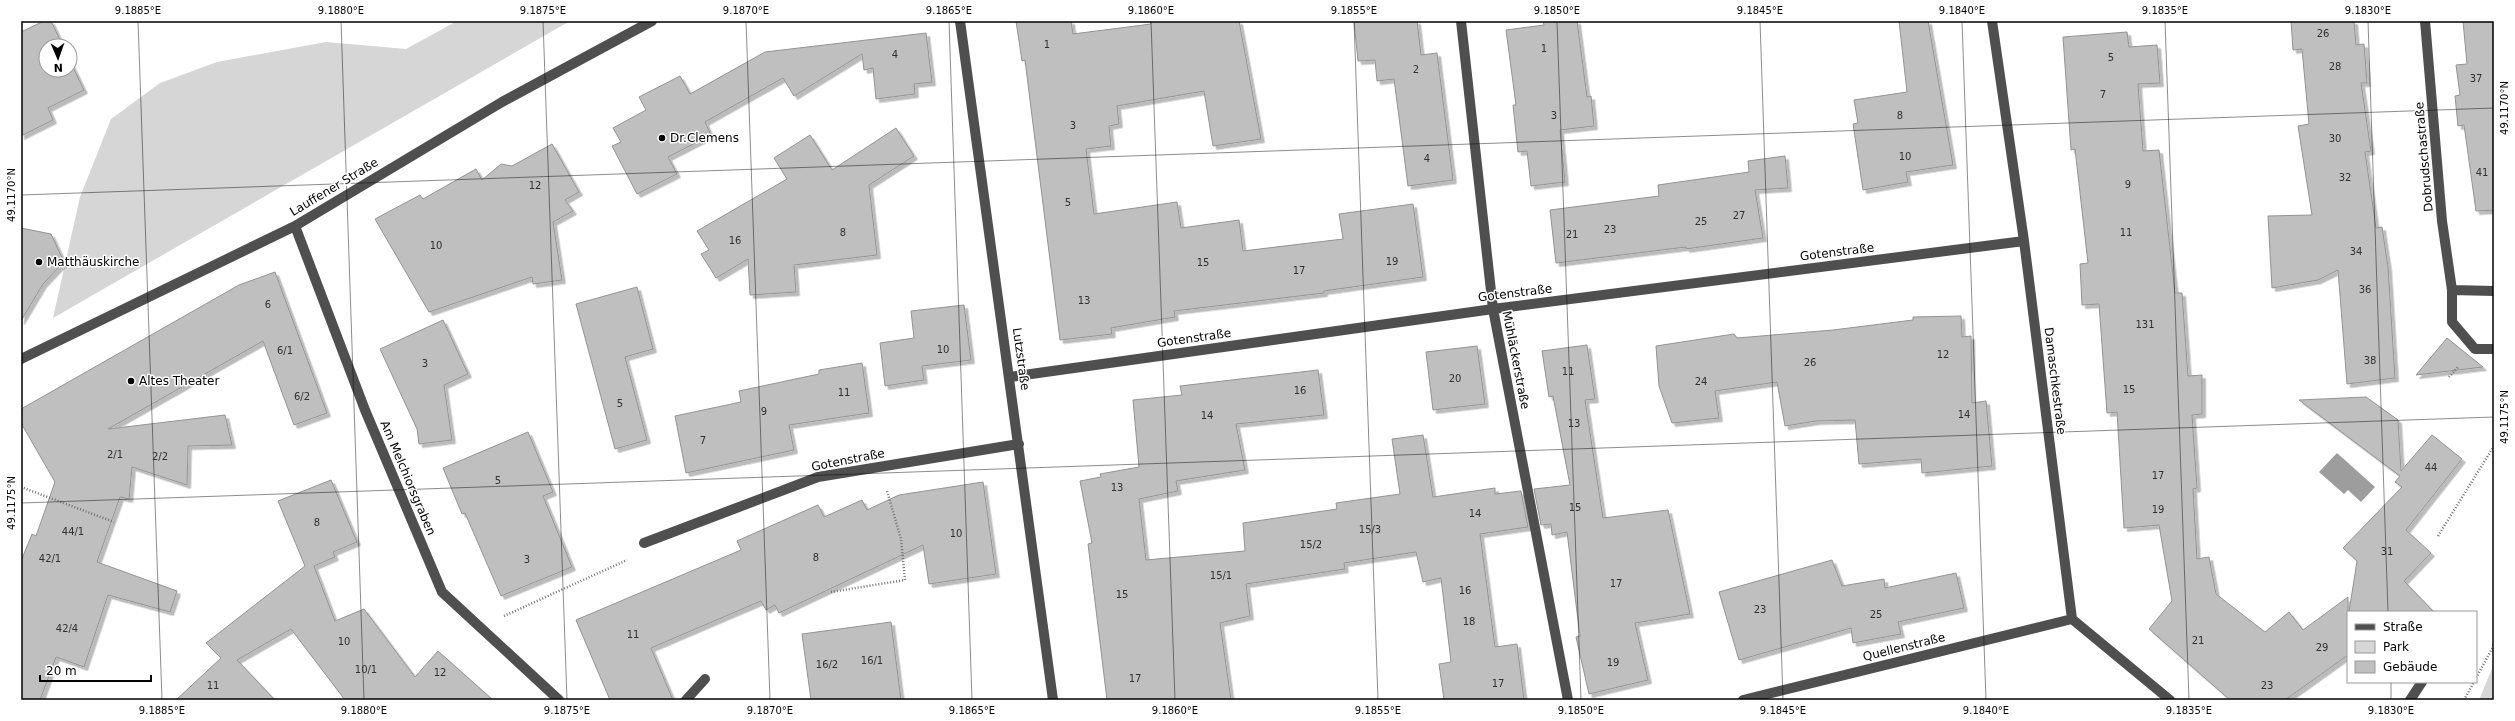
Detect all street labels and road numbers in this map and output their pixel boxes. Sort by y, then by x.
street label: Dobrudschastraße [2412,101,2436,213]
street label: Lauffener Straße [287,155,381,219]
street label: Gotenstraße [1799,241,1875,263]
street label: Gotenstraße [1477,282,1553,304]
street label: Mühläckerstraße [1500,310,1532,410]
street label: Gotenstraße [1156,326,1232,350]
street label: Damaschkestraße [2041,326,2069,436]
street label: Lutzstraße [1010,327,1032,391]
street label: Am Melchiorsgraben [377,418,439,538]
street label: Gotenstraße [810,446,886,474]
street label: Quellenstraße [1861,630,1947,664]

